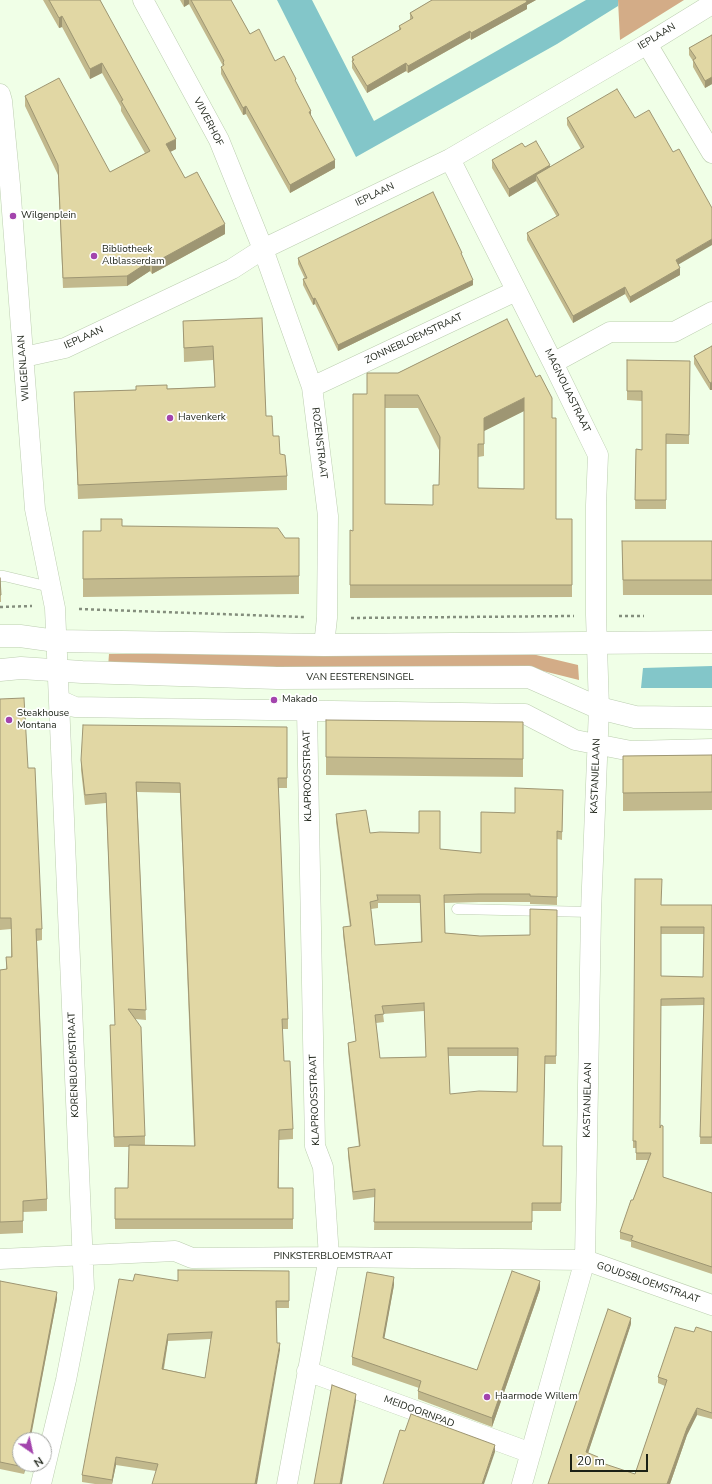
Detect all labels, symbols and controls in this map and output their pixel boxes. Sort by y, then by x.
street label: IEPLAAN [636,21,678,53]
street label: VIJVERHOF [191,96,225,148]
street label: IEPLAAN [354,180,396,210]
place label: Wilgenplein [21,210,76,222]
marker: Wilgenplein [8,211,18,221]
place label: Bibliotheek Alblasserdam [102,244,164,268]
marker: Bibliotheek Alblasserdam [89,251,99,261]
street label: ZONNEBLOEMSTRAAT [363,311,465,367]
street label: IEPLAAN [62,324,106,352]
street label: WILGENLAAN [16,334,32,402]
street label: MAGNOLIASTRAAT [542,347,592,435]
street label: ROZENSTRAAT [309,407,329,479]
place label: Havenkerk [178,412,226,424]
marker: Havenkerk [165,413,175,423]
street label: VAN EESTERENSINGEL [306,672,414,684]
place label: Makado [282,694,317,706]
marker: Makado [269,695,279,705]
place label: Steakhouse Montana [17,708,69,732]
marker: Steakhouse Montana [4,715,14,725]
street label: KLAPROOSSTRAAT [301,730,315,822]
street label: KASTANJELAAN [589,738,603,814]
street label: KORENBLOEMSTRAAT [66,1012,82,1118]
street label: KLAPROOSSTRAAT [307,1054,323,1146]
street label: KASTANJELAAN [581,1062,595,1138]
street label: PINKSTERBLOEMSTRAAT [273,1251,393,1263]
street label: GOUDSBLOEMSTRAAT [595,1260,701,1306]
place label: Haarmode Willem [495,1391,578,1403]
marker: Haarmode Willem [482,1392,492,1402]
street label: MEIDOORNPAD [382,1394,456,1430]
north arrow [12,1432,52,1472]
scale bar [572,1446,650,1472]
text: N [31,1453,46,1470]
text: 20 m [577,1453,605,1469]

